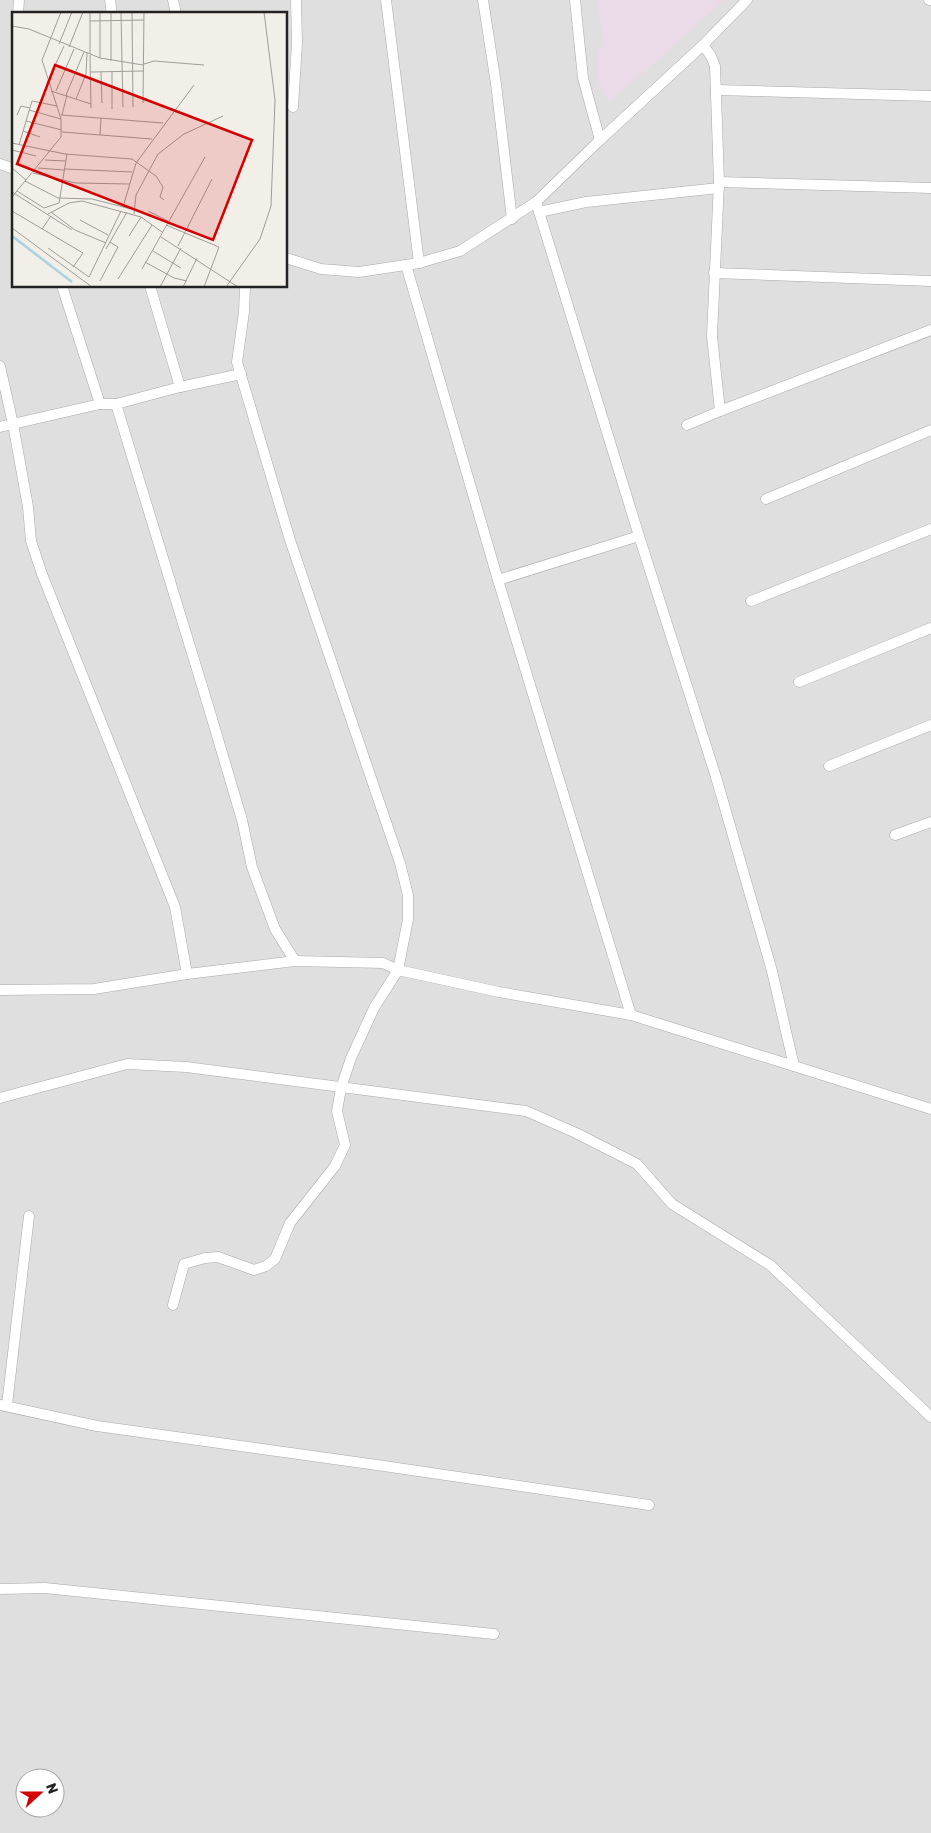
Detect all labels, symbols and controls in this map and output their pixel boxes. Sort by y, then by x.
inset map [12,12,288,288]
north arrow [15,1768,65,1818]
text: N [42,1781,61,1796]

